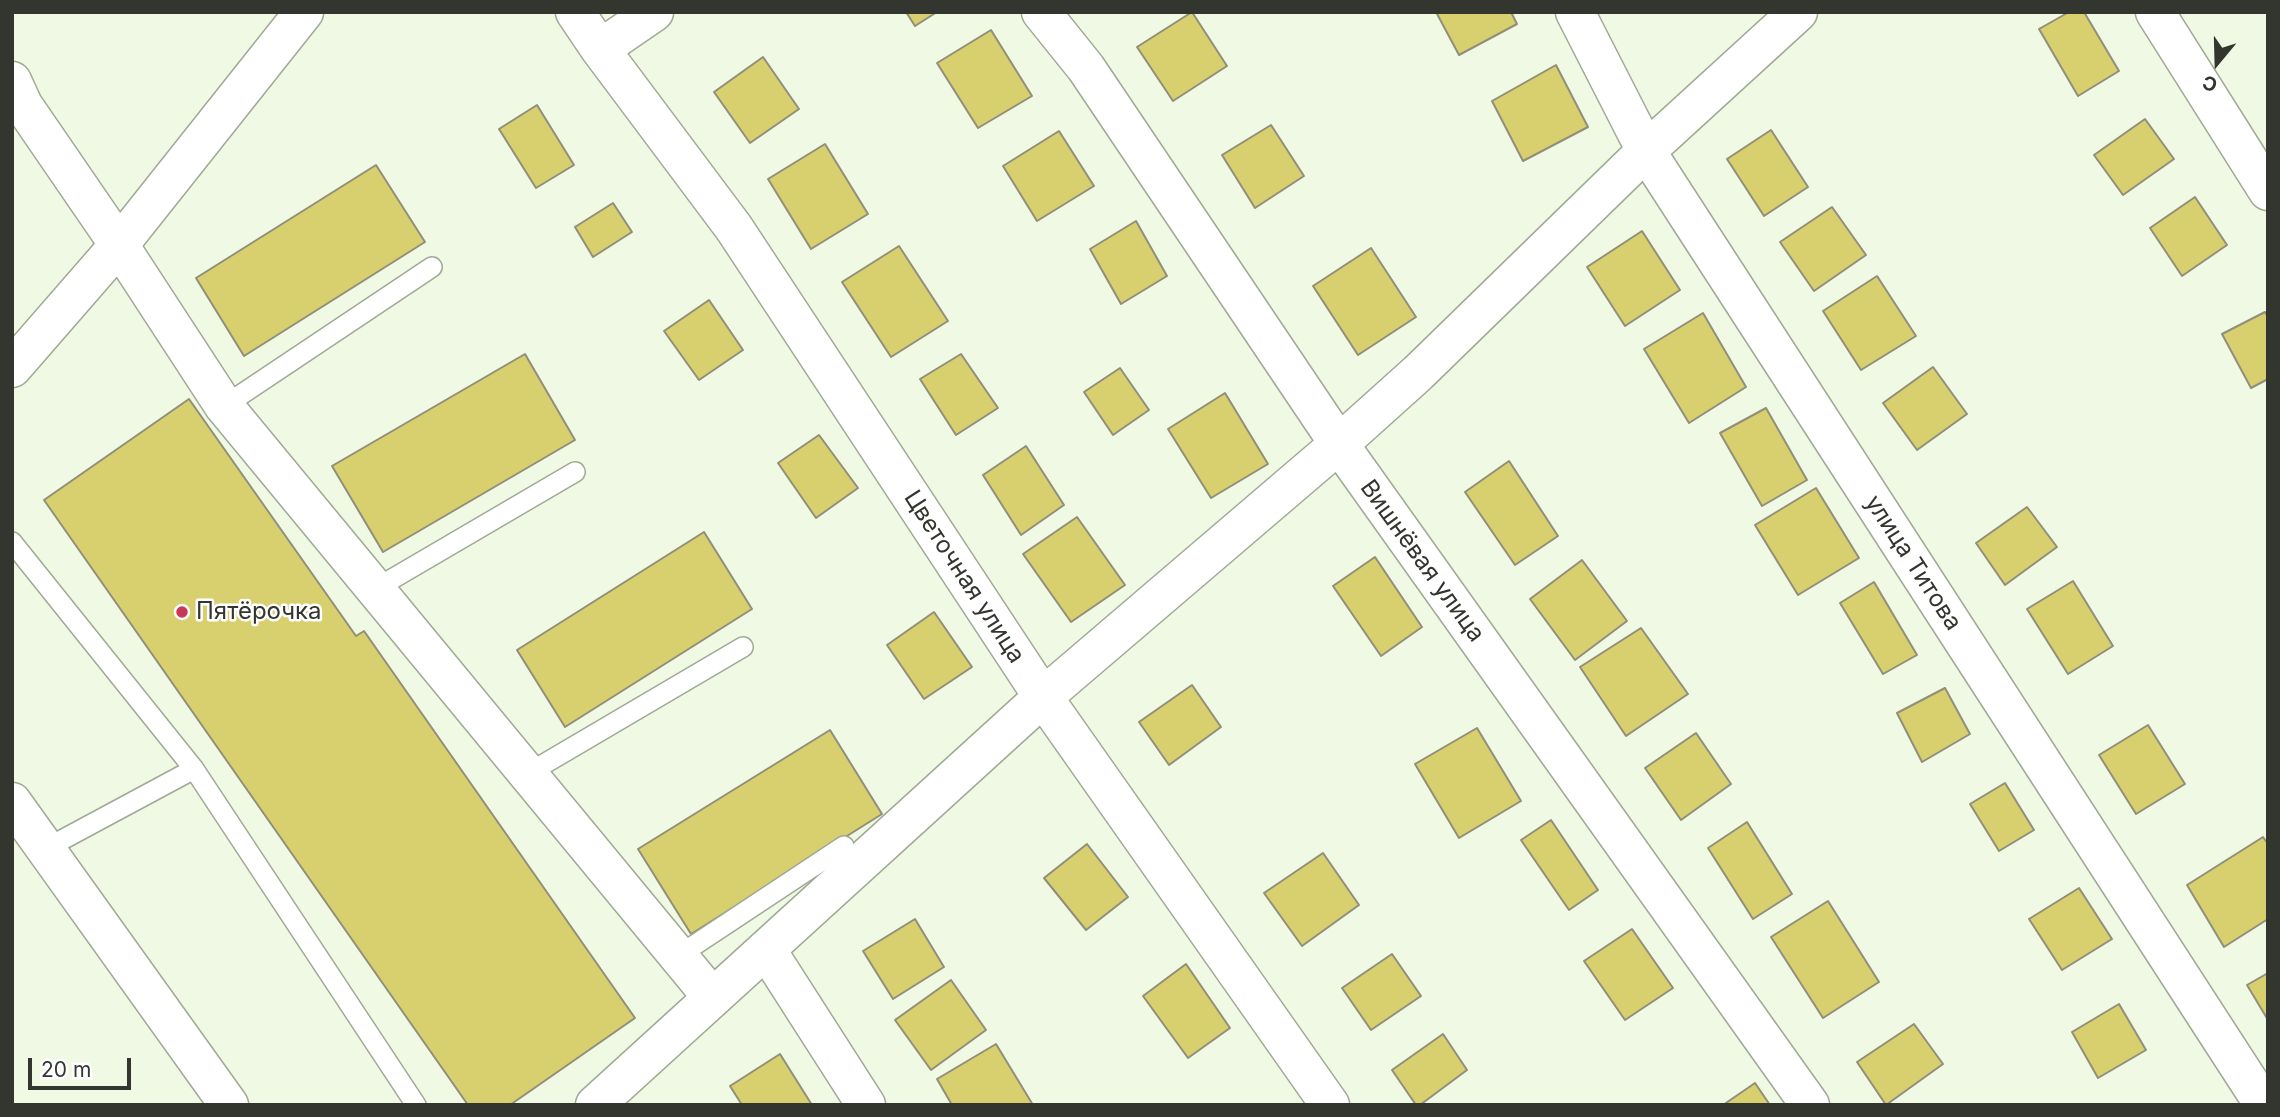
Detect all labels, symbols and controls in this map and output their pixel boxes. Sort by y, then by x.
north arrow [2182,28,2252,98]
text: С [2200,70,2220,96]
street label: Вишнёвая улица [1354,474,1490,648]
street label: Цветочная улица [897,485,1031,669]
street label: улица Титова [1859,490,1967,636]
place label: Пятёрочка [196,598,322,626]
marker: Пятёрочка [174,604,190,620]
scale bar [32,1044,135,1088]
text: 20 m [41,1057,91,1082]

